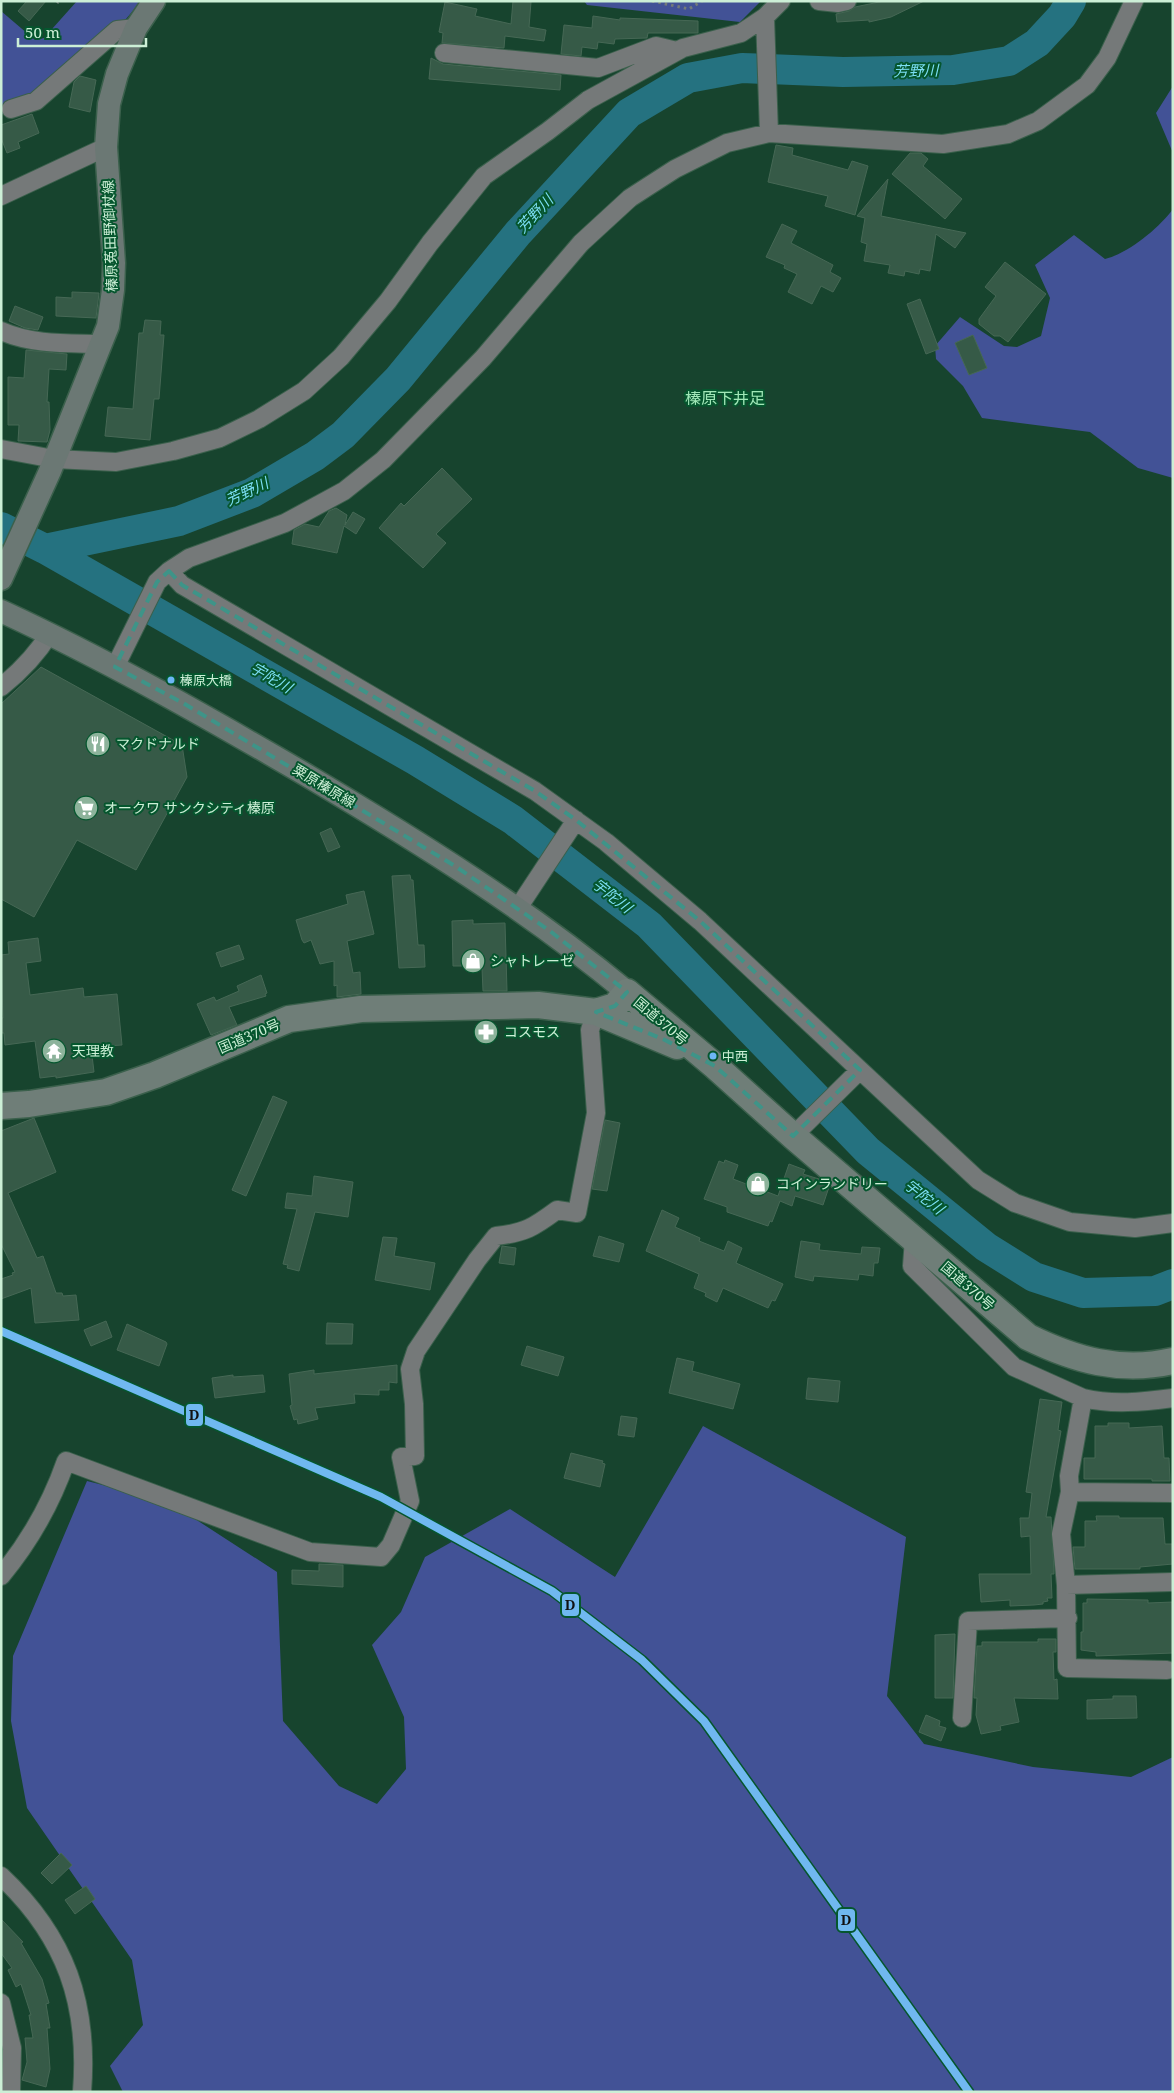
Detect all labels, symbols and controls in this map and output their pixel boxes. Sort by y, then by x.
scale bar [18,15,145,47]
text: 50 m [25,22,60,42]
water label: 芳野川 [893,60,941,80]
street label: 榛原菟田野御杖線 [98,180,121,292]
water label: 芳野川 [512,189,558,237]
district label: 榛原下井足 [685,387,765,409]
water label: 芳野川 [222,472,273,510]
water label: 宇陀川 [247,657,298,698]
place label: 榛原大橋 [180,671,232,689]
marker: 榛原大橋 [166,675,176,685]
restaurant icon: マクドナルド [85,731,111,757]
place label: マクドナルド [116,734,200,753]
street label: 粟原榛原線 [289,759,359,812]
supermarket icon: オークワ サンクシティ榛原 [73,795,99,821]
place label: オークワ サンクシティ榛原 [104,798,275,817]
water label: 宇陀川 [589,873,638,918]
shop icon: シャトレーゼ [460,948,486,974]
place label: シャトレーゼ [490,951,574,970]
street label: 国道370号 [630,992,693,1049]
street label: 国道370号 [215,1014,283,1057]
pharmacy icon: コスモス [473,1019,499,1045]
place label: コスモス [504,1022,560,1041]
temple icon: 天理教 [41,1038,67,1064]
place label: 天理教 [72,1041,114,1060]
place label: 中西 [722,1047,748,1065]
marker: 中西 [708,1051,718,1061]
shop icon: コインランドリー [745,1171,771,1197]
place label: コインランドリー [776,1174,888,1193]
water label: 宇陀川 [901,1174,950,1219]
street label: 国道370号 [937,1257,999,1314]
line badge: D [185,1403,204,1427]
text: D [189,1405,199,1424]
line badge: D [561,1593,580,1617]
text: D [565,1595,575,1614]
line badge: D [837,1908,856,1932]
text: D [841,1910,851,1929]

